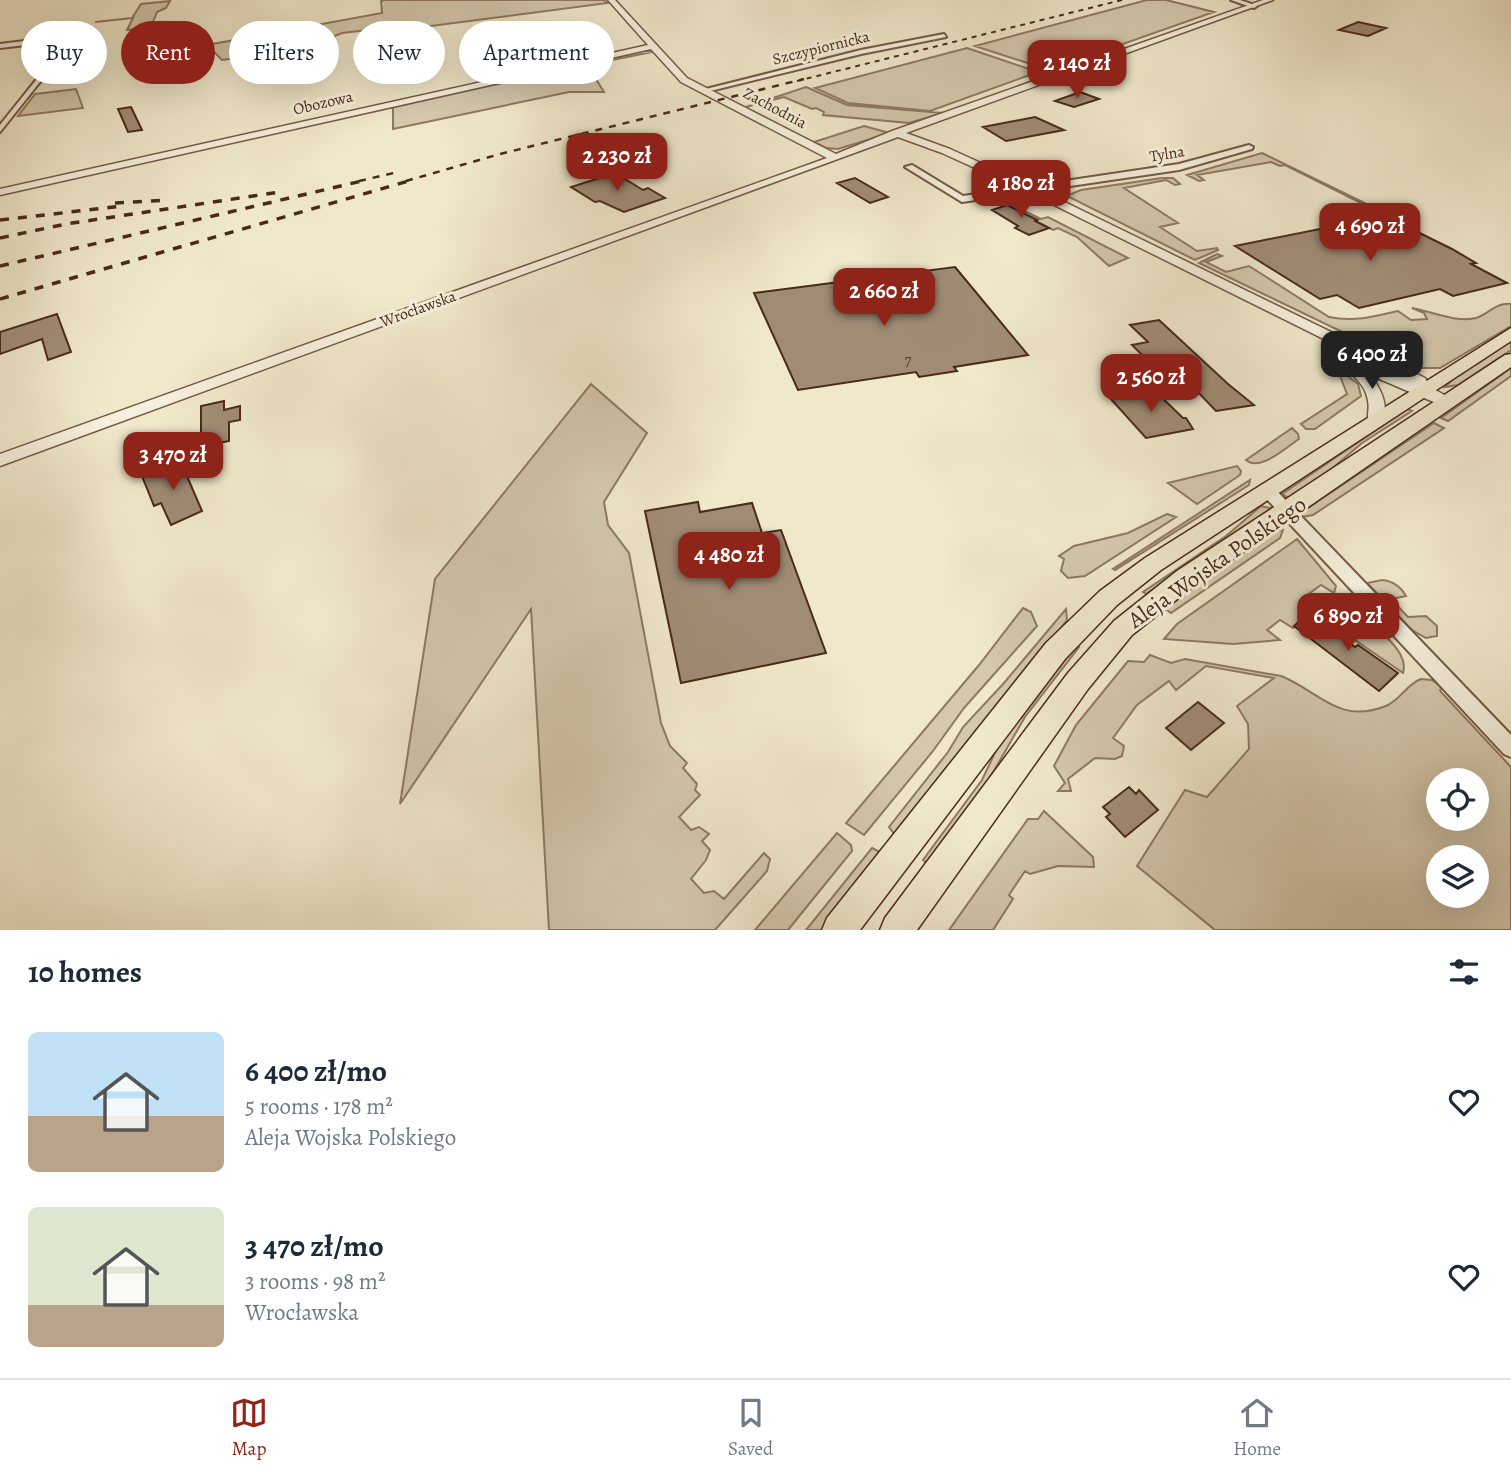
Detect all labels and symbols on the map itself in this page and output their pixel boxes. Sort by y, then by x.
street label: Szczypiornicka [770,25,872,71]
pin: 2 140 zł [1005,41,1149,100]
street label: Zachodnia [739,82,811,134]
street label: Obozowa [291,85,356,121]
pin: 2 230 zł [545,134,689,193]
street label: Tylna [1148,140,1187,168]
pin: 4 180 zł [949,160,1093,220]
pin: 4 690 zł [1298,204,1442,263]
pin: 2 660 zł [812,268,956,328]
street label: Wrocławska [376,285,460,333]
pin: 6 400 zł [1300,332,1444,391]
house number: 7 [905,349,912,371]
pin: 2 560 zł [1079,354,1223,414]
pin: 3 470 zł [101,433,245,492]
street label: Aleja Wojska Polskiego [1121,489,1312,636]
pin: 4 480 zł [657,532,801,592]
pin: 6 890 zł [1276,594,1420,653]

